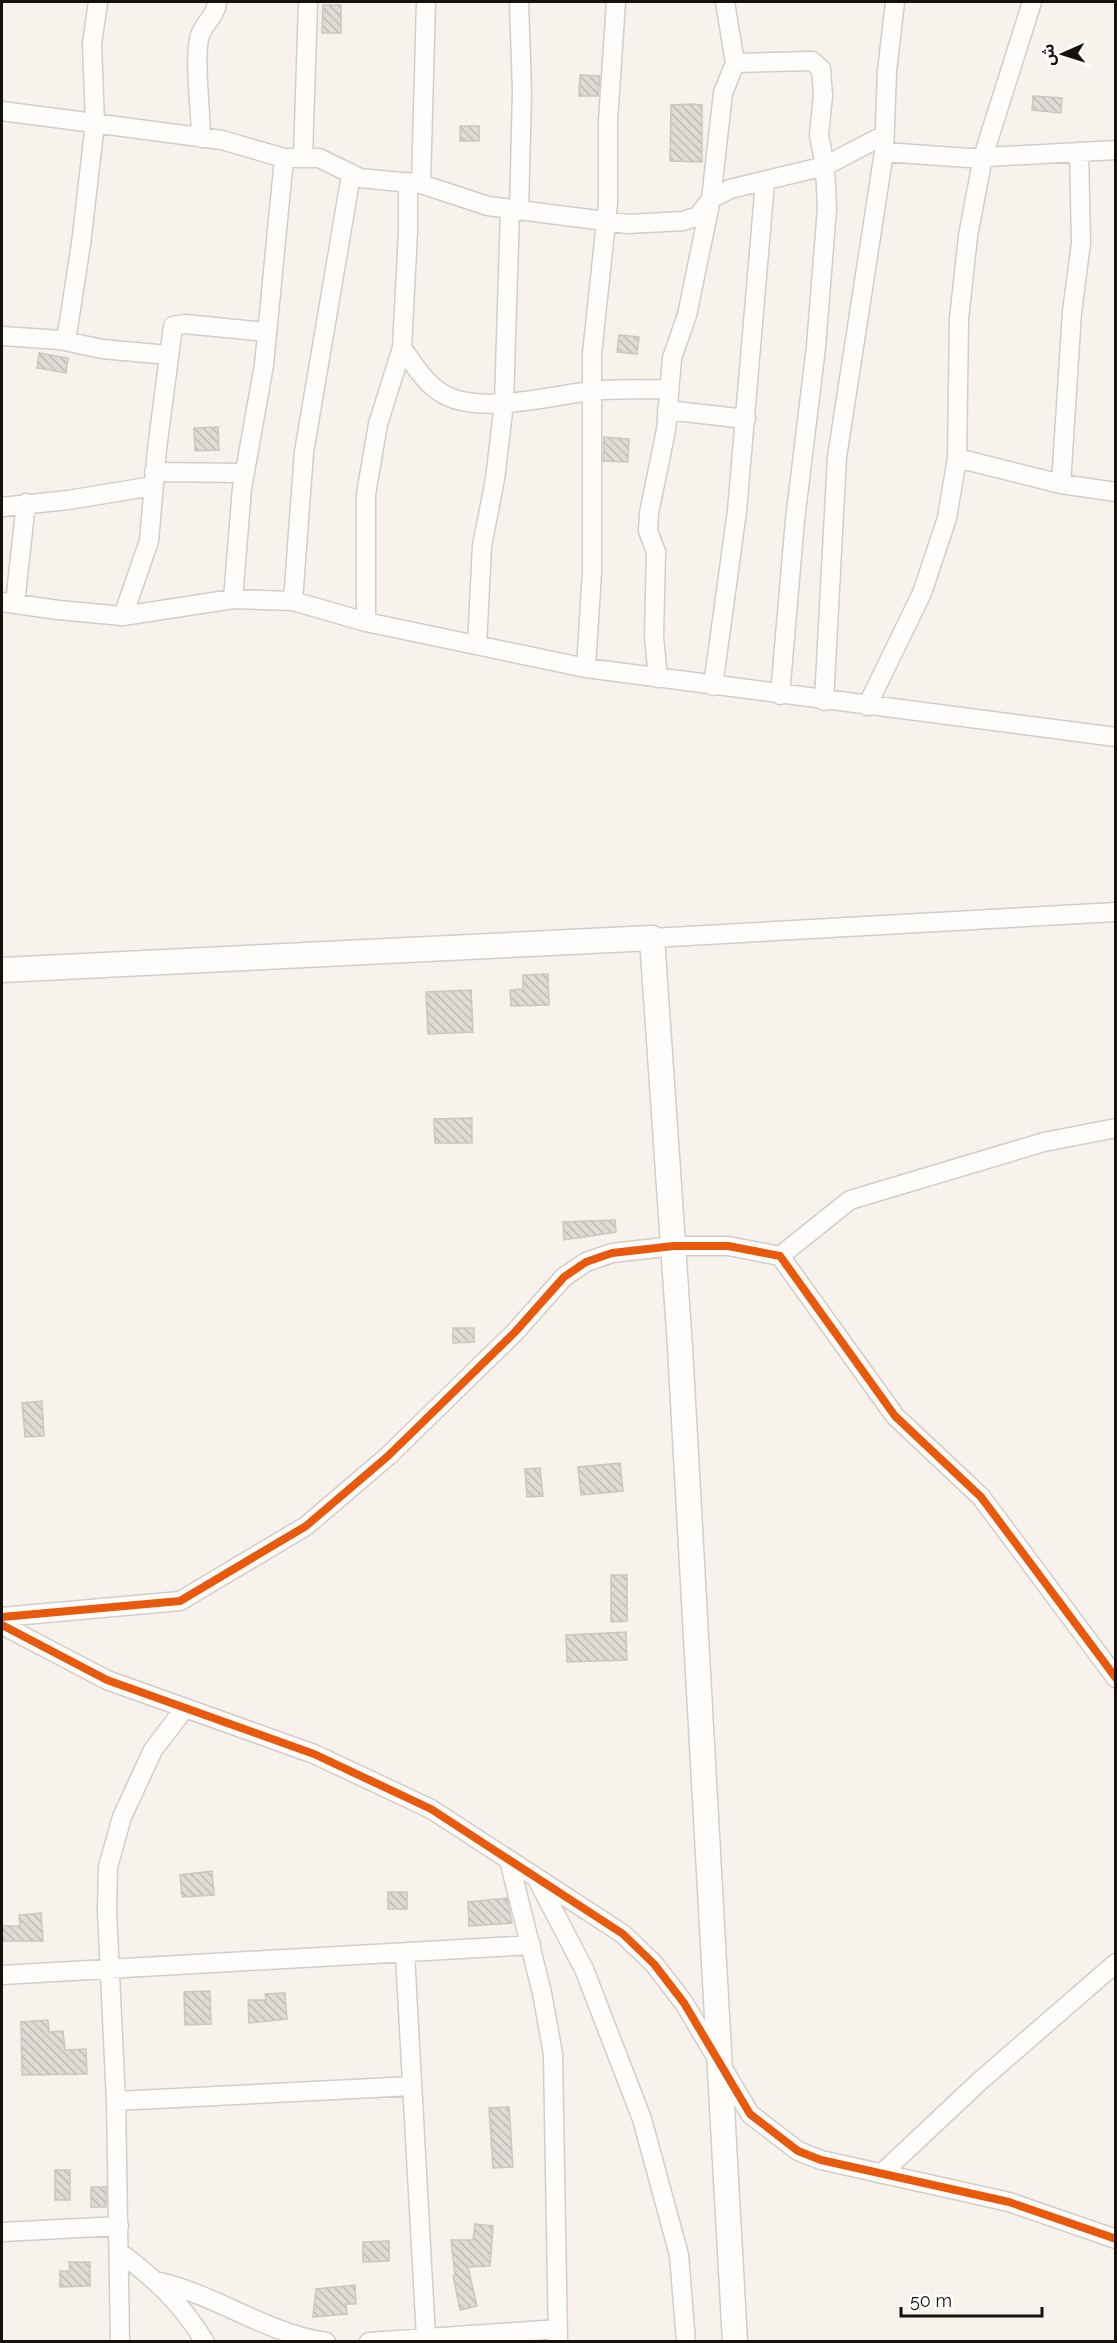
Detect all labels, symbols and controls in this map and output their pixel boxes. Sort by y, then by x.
north arrow [1033,24,1093,84]
text: ش [1038,43,1059,66]
scale bar [901,2280,1042,2318]
text: 50 m [910,2290,952,2311]

